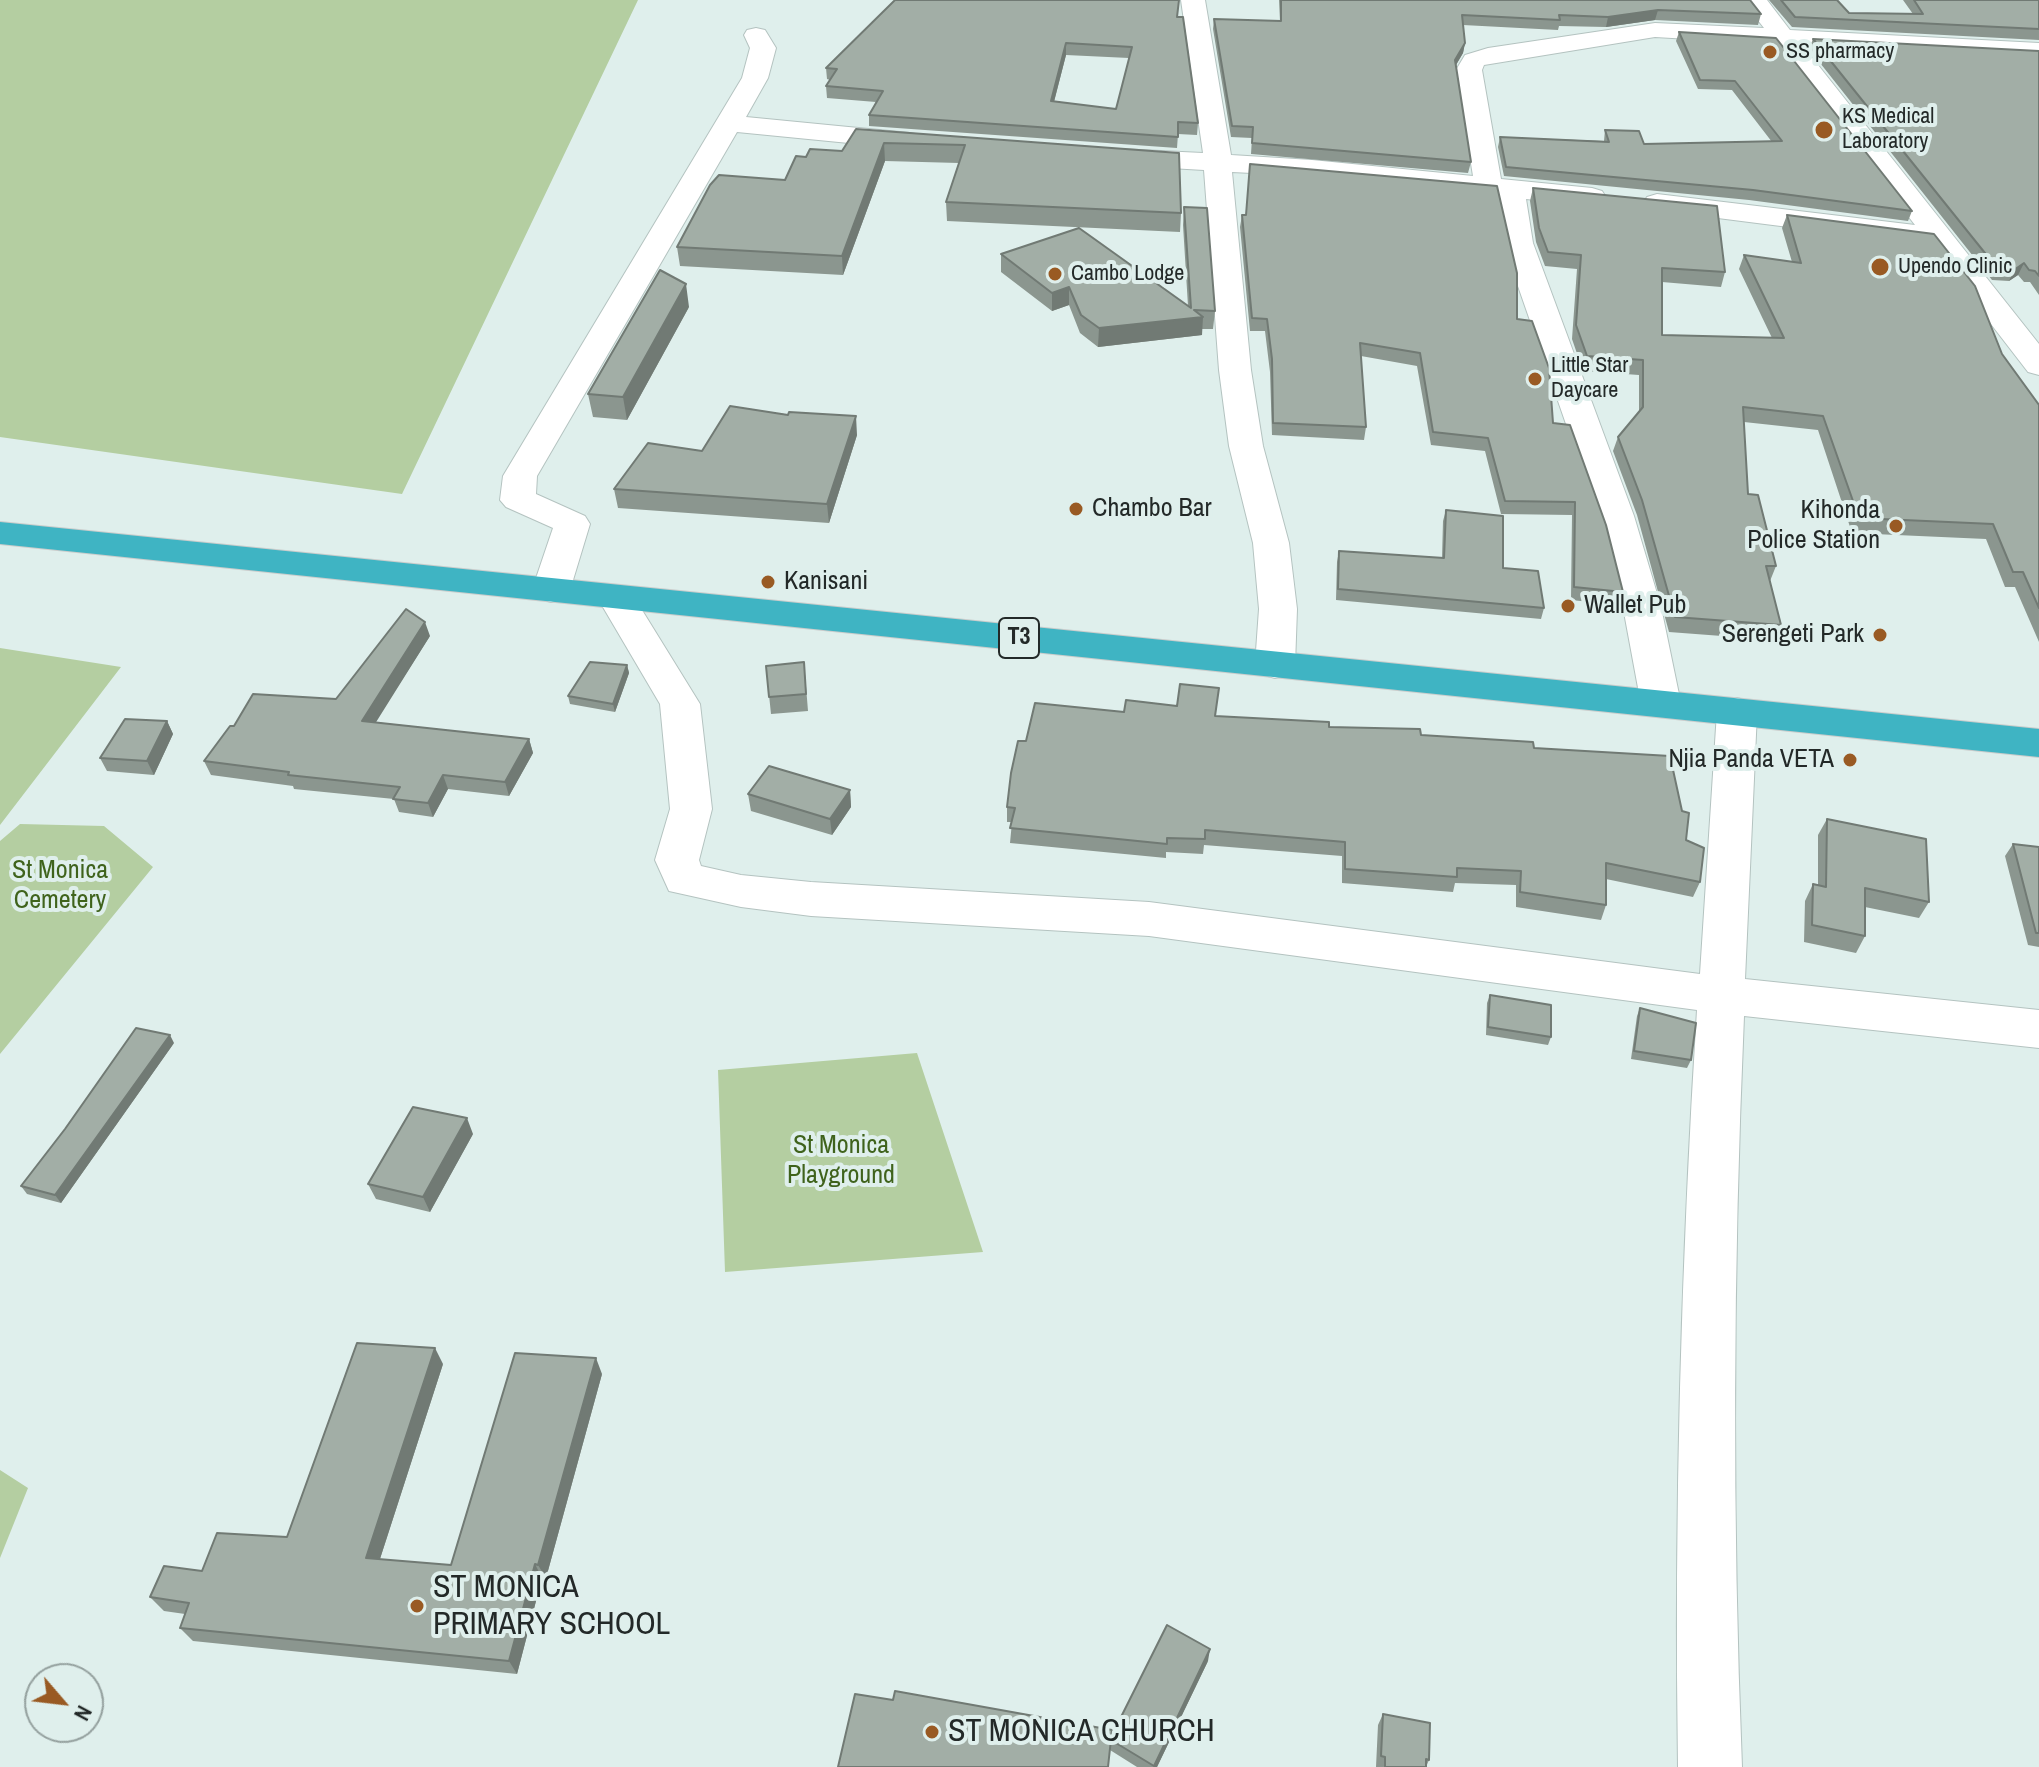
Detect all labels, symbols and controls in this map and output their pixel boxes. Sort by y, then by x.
place label: SS pharmacy [1786,39,1894,65]
marker: SS pharmacy [1761,43,1779,61]
place label: KS Medical Laboratory [1842,104,1934,156]
marker: KS Medical Laboratory [1813,119,1835,141]
place label: Upendo Clinic [1898,254,2012,280]
marker: Upendo Clinic [1869,256,1891,278]
place label: Cambo Lodge [1071,261,1184,287]
marker: Cambo Lodge [1046,265,1064,283]
place label: Little Star Daycare [1551,353,1628,404]
marker: Little Star Daycare [1526,370,1544,388]
place label: Chambo Bar [1092,493,1212,525]
place label: Kihonda Police Station [1747,495,1880,556]
marker: Chambo Bar [1067,500,1085,518]
marker: Kihonda Police Station [1887,517,1905,535]
place label: Kanisani [784,566,868,598]
marker: Kanisani [759,573,777,591]
place label: Wallet Pub [1584,590,1686,622]
marker: Wallet Pub [1559,597,1577,615]
road number: T3 [999,618,1039,658]
place label: Serengeti Park [1722,619,1864,651]
marker: Serengeti Park [1871,626,1889,644]
place label: Njia Panda VETA [1668,744,1834,776]
marker: Njia Panda VETA [1841,751,1859,769]
park label: St Monica Cemetery [12,855,108,916]
park label: St Monica Playground [787,1130,895,1192]
place label: ST MONICA PRIMARY SCHOOL [433,1569,670,1644]
marker: ST MONICA PRIMARY SCHOOL [408,1597,426,1615]
north arrow [24,1663,104,1743]
text: N [67,1701,100,1726]
place label: ST MONICA CHURCH [948,1713,1215,1751]
marker: ST MONICA CHURCH [923,1723,941,1741]

